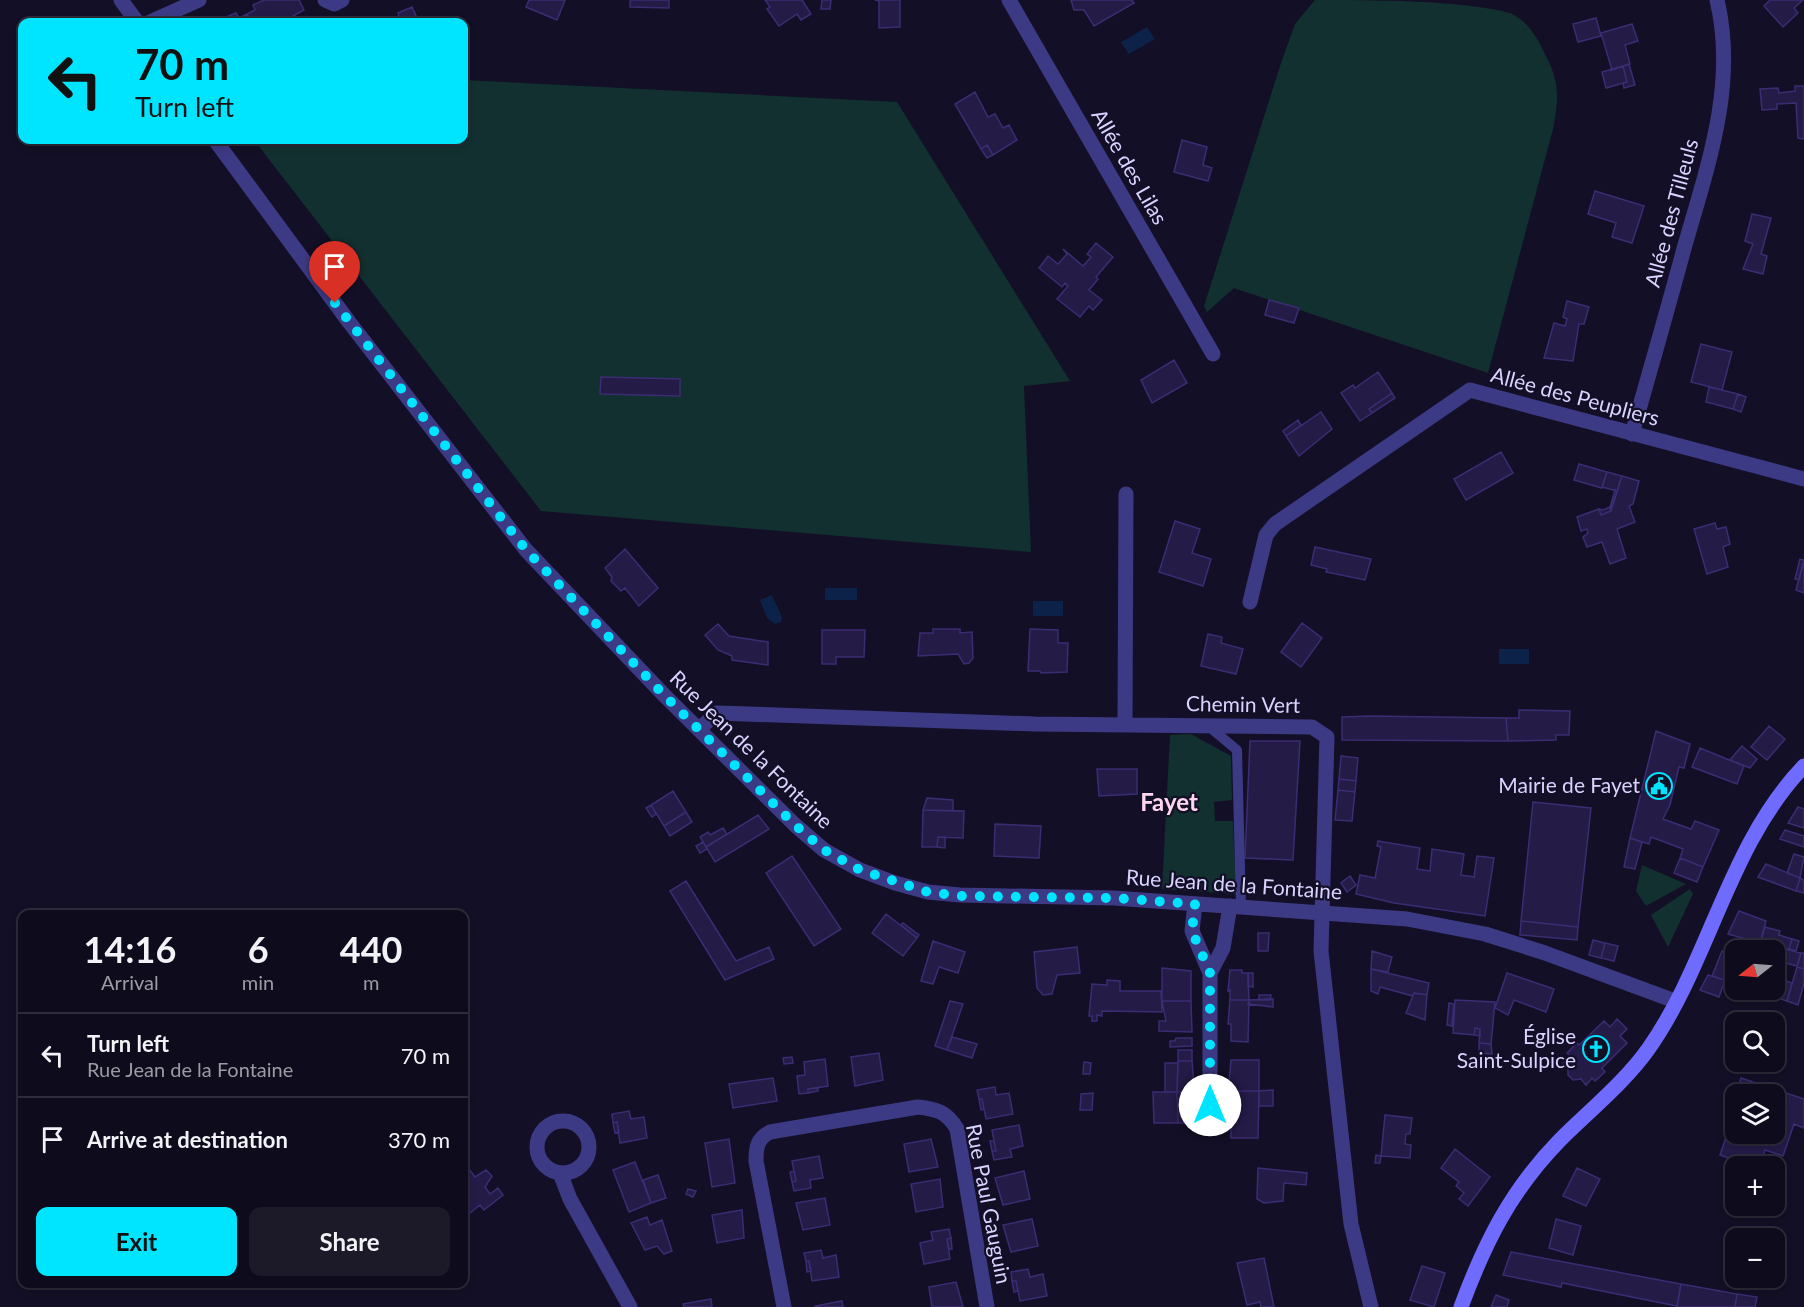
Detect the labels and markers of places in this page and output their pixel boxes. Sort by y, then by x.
pin [309,241,360,303]
public building icon: Mairie de Fayet [1644,771,1674,801]
place label: Mairie de Fayet [1498,772,1640,797]
place label: Église Saint-Sulpice [1457,1023,1576,1072]
church icon: Église Saint-Sulpice [1581,1034,1611,1064]

